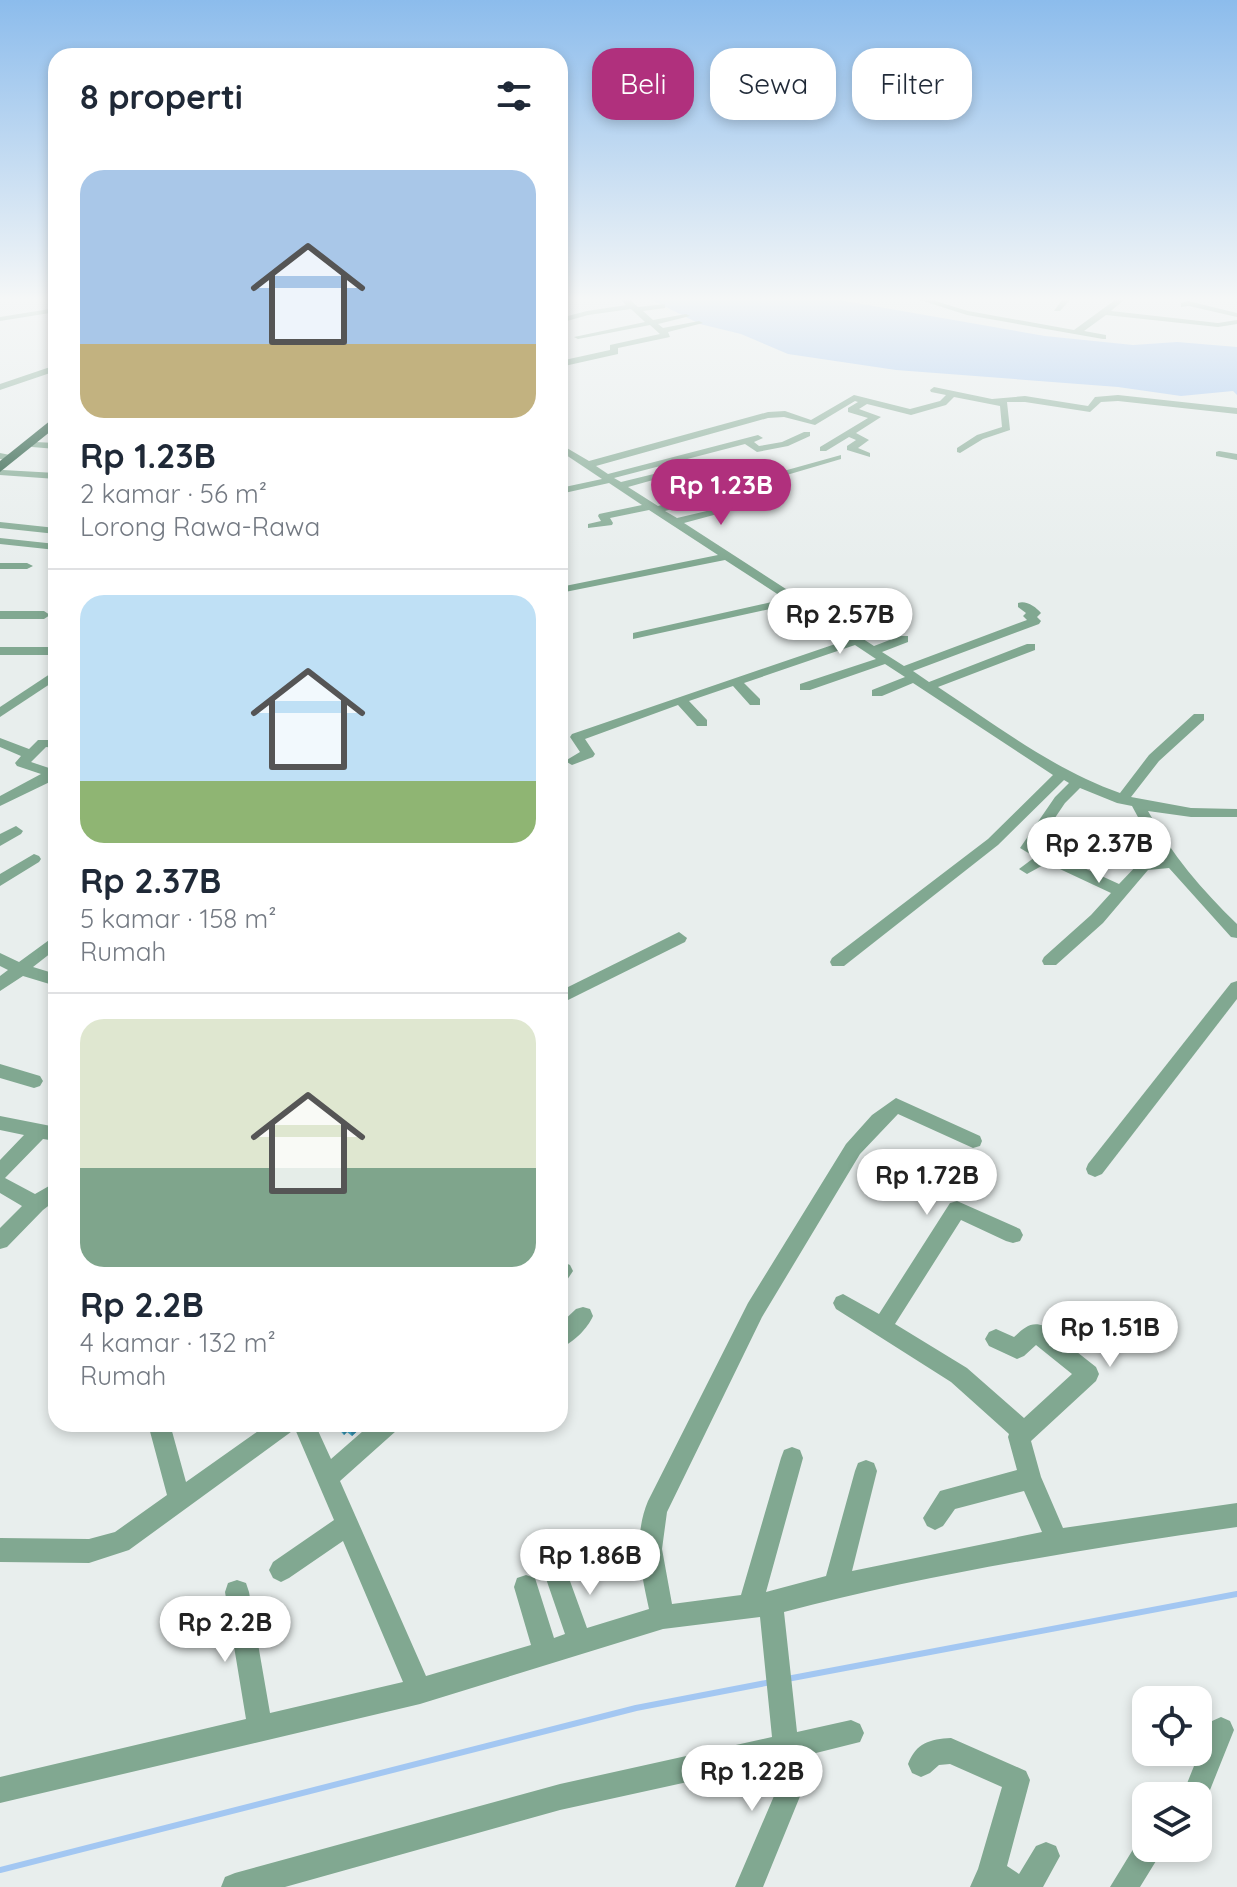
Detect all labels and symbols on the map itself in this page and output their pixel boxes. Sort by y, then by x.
pin: Rp 1.23B [638,459,804,527]
pin: Rp 2.57B [757,588,923,656]
pin: Rp 2.37B [1016,817,1182,885]
pin: Rp 1.72B [844,1149,1010,1217]
pin: Rp 1.51B [1027,1301,1193,1369]
pin: Rp 1.86B [507,1529,673,1597]
pin: Rp 2.2B [151,1596,299,1664]
pin: Rp 1.22B [669,1745,835,1813]

